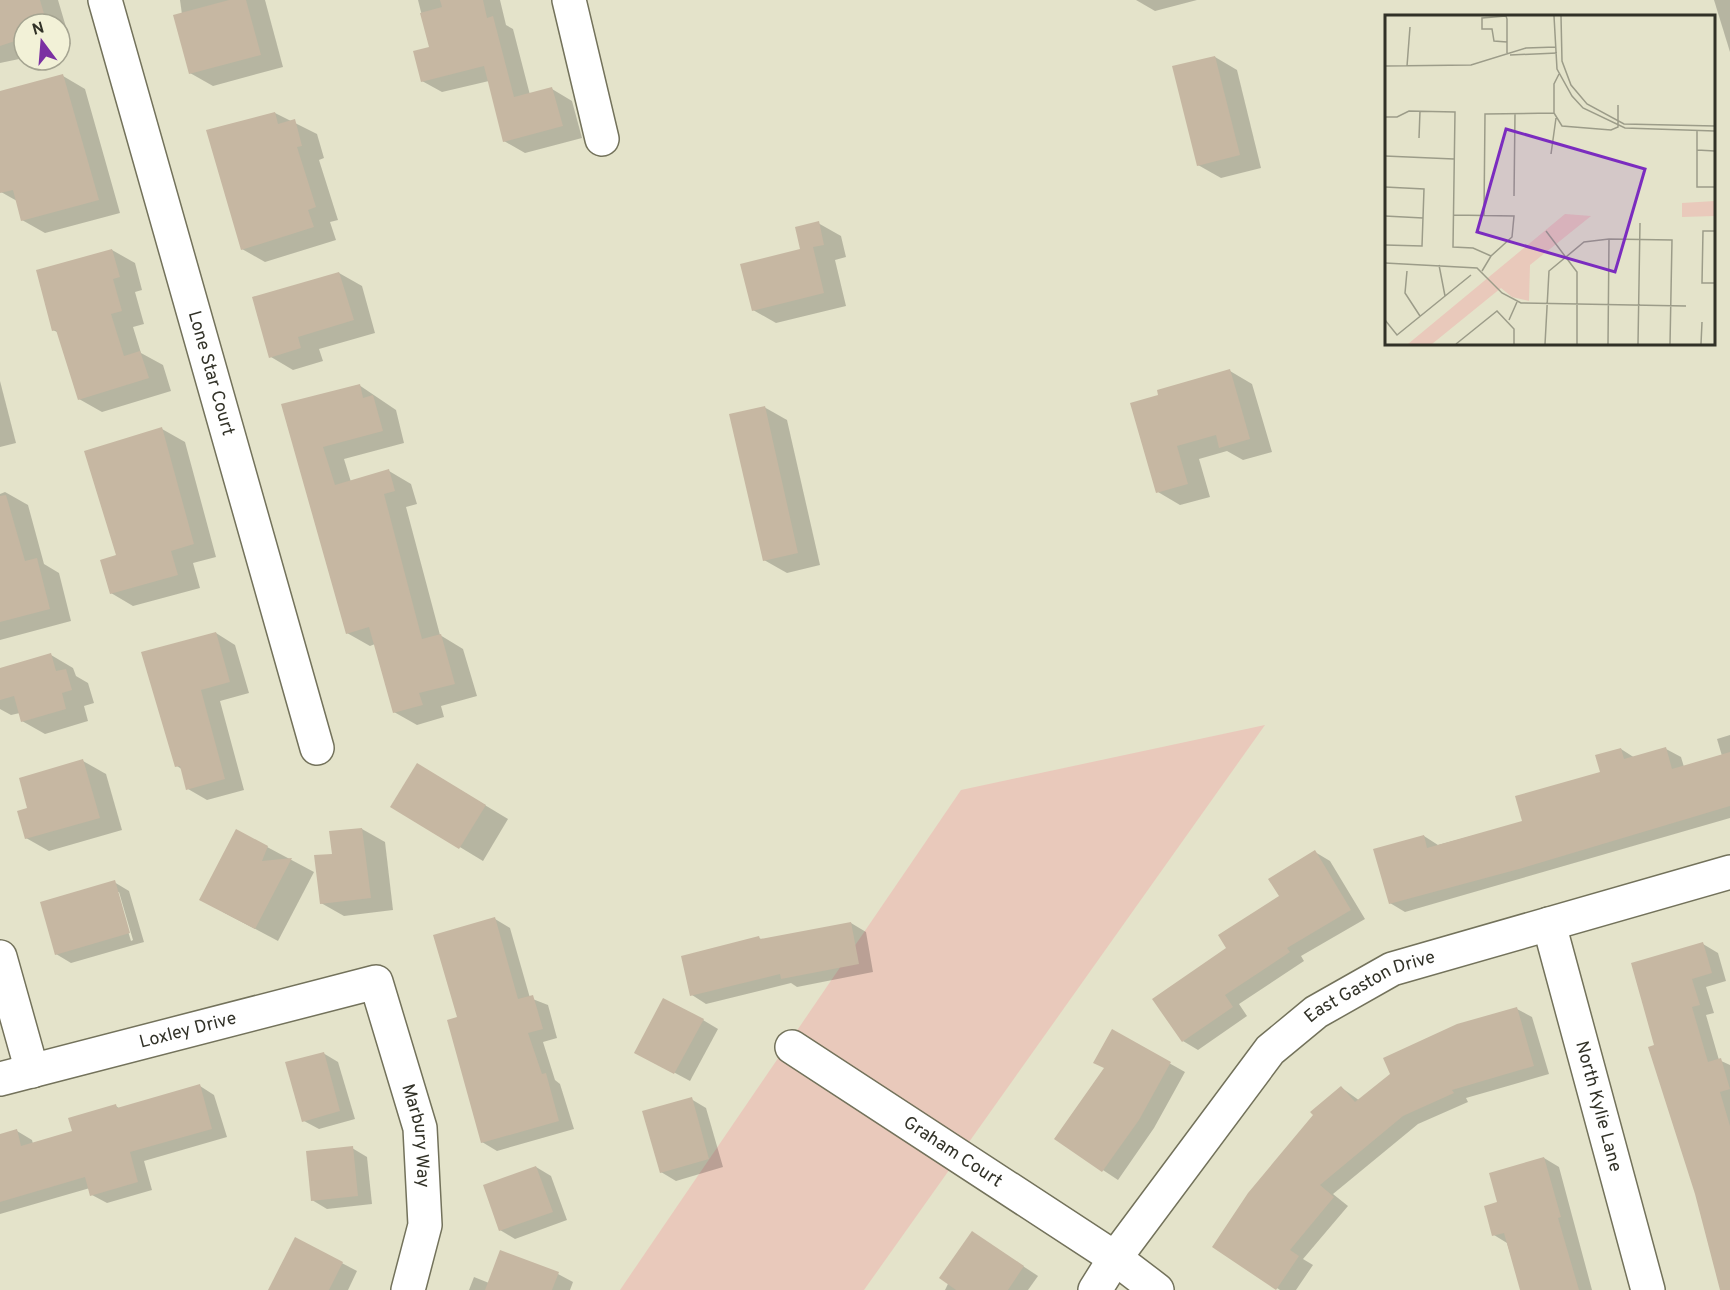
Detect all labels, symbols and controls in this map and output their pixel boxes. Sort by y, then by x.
north arrow [12,12,72,72]
inset map [1385,15,1715,345]
text: N [30,18,47,41]
street label: Lone Star Court [182,308,239,438]
street label: East Gaston Drive [1300,946,1438,1028]
street label: Loxley Drive [137,1007,239,1054]
street label: North Kylie Lane [1570,1038,1627,1174]
street label: Marbury Way [396,1081,435,1188]
street label: Graham Court [899,1111,1007,1193]

